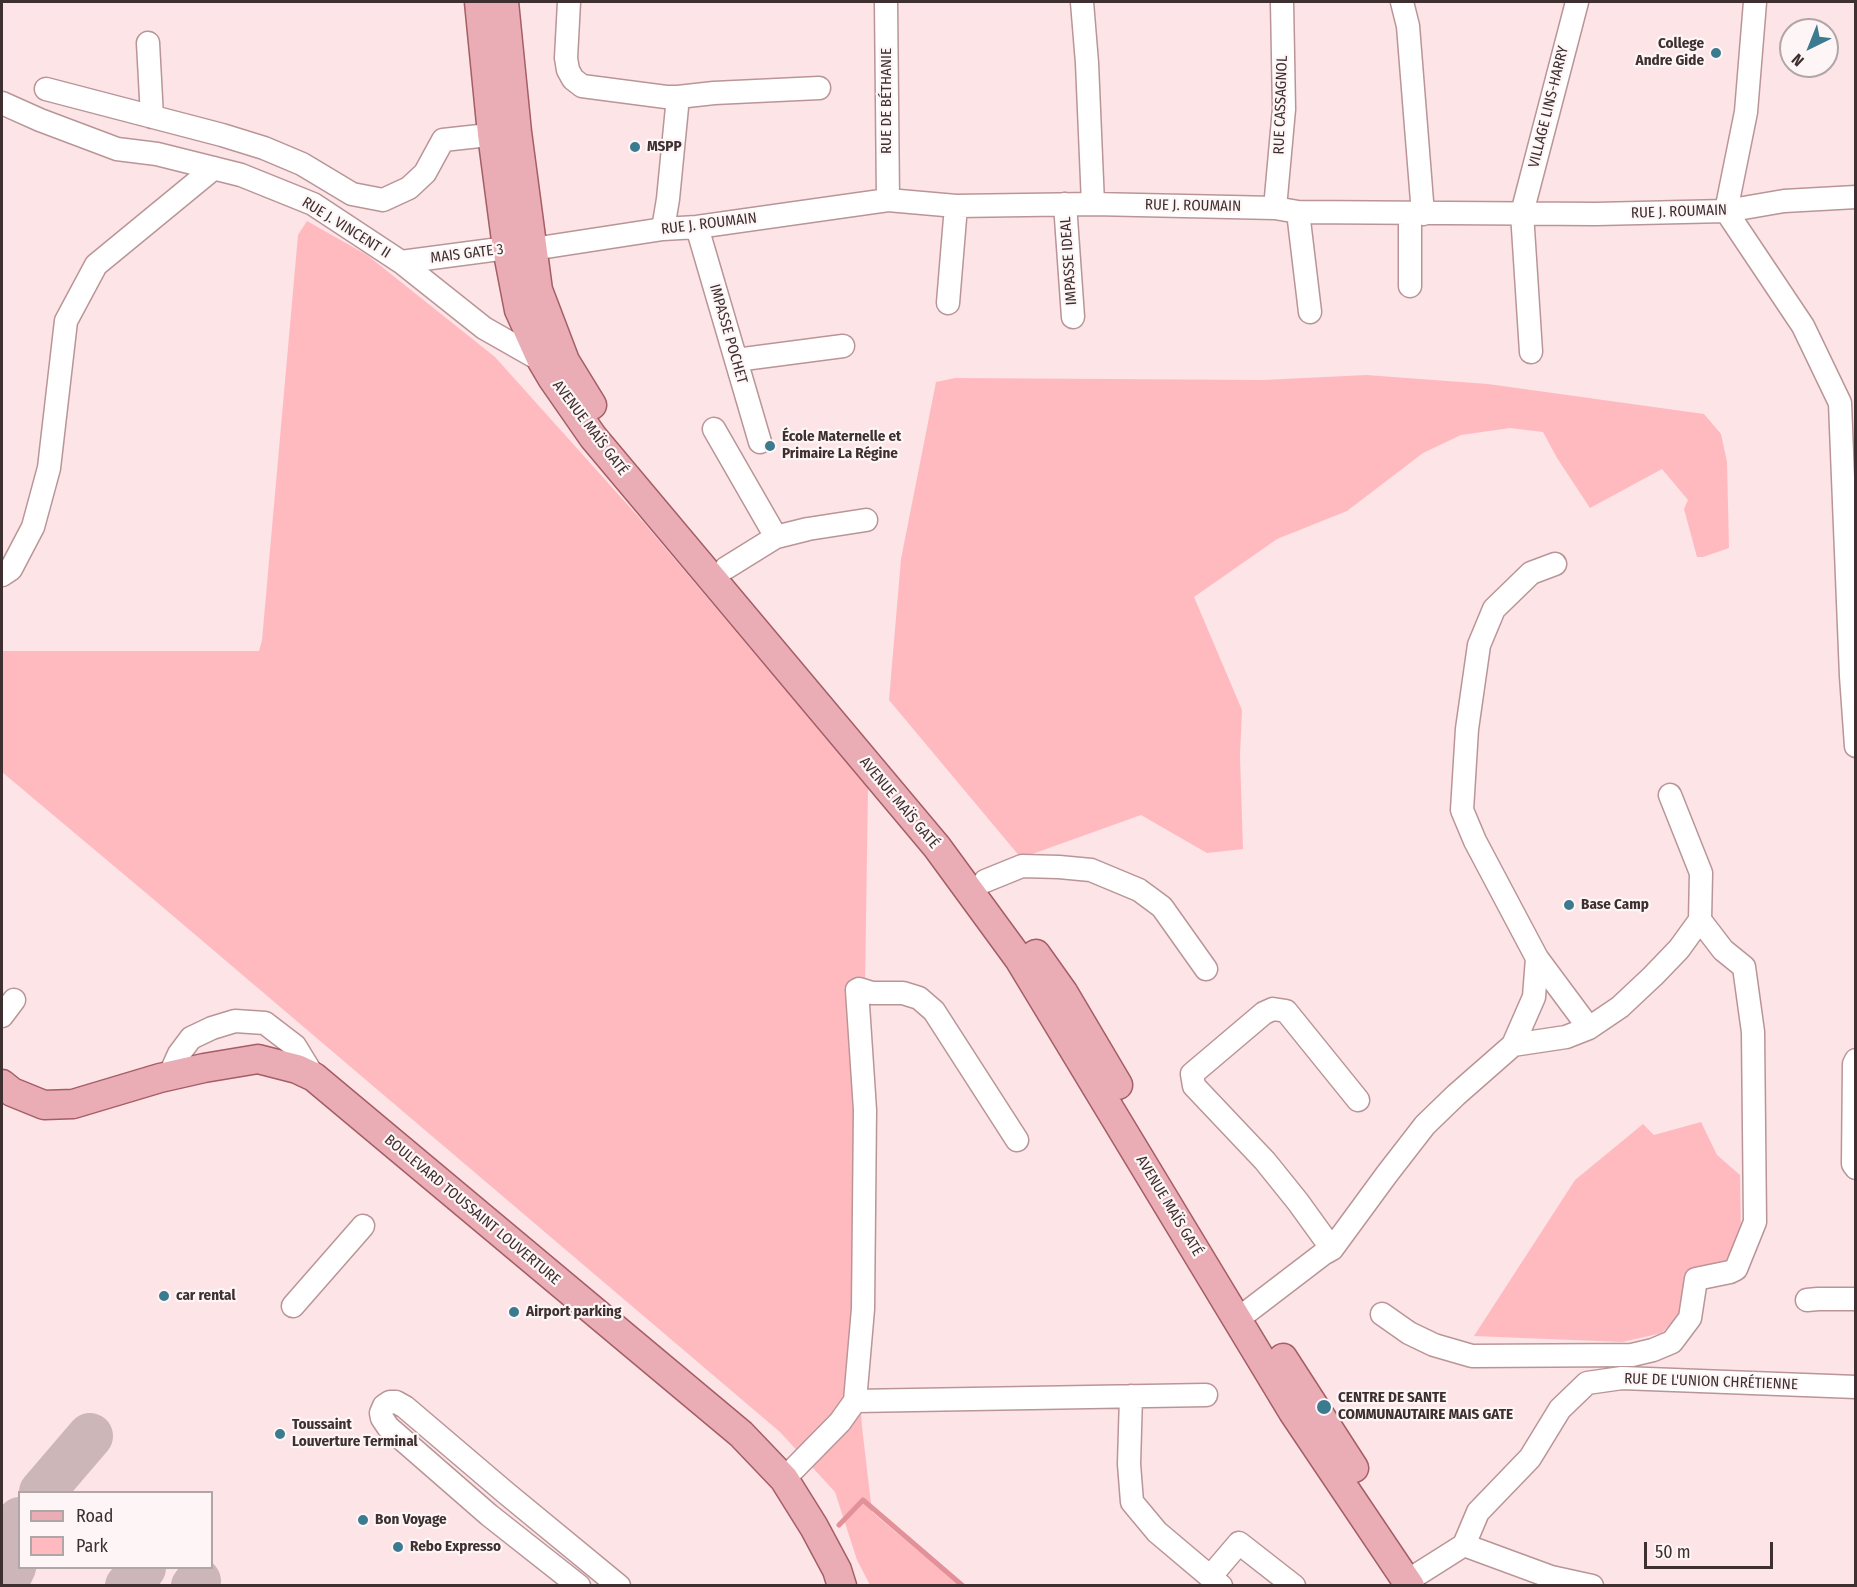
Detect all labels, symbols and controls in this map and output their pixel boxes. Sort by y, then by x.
north arrow [1779,18,1839,78]
place label: College Andre Gide [1636,35,1704,70]
street label: VILLAGE LINS-HARRY [1525,44,1573,170]
marker: College Andre Gide [1709,46,1723,60]
street label: RUE DE BÉTHANIE [878,48,896,154]
text: N [1788,50,1808,70]
street label: RUE CASSAGNOL [1270,55,1292,155]
place label: MSPP [647,138,682,156]
marker: MSPP [628,140,642,154]
street label: RUE J. VINCENT II [298,194,394,262]
street label: RUE J. ROUMAIN [1145,196,1241,216]
street label: RUE J. ROUMAIN [1631,201,1727,223]
street label: RUE J. ROUMAIN [660,209,758,239]
street label: IMPASSE IDEAL [1057,216,1081,306]
street label: MAIS GATE 3 [429,241,505,267]
street label: IMPASSE POCHET [705,282,751,386]
street label: AVENUE MAÏS GATÉ [549,377,631,479]
place label: École Maternelle et Primaire La Régine [782,428,901,463]
marker: École Maternelle et Primaire La Régine [763,439,777,453]
street label: AVENUE MAÏS GATÉ [855,754,943,852]
place label: Base Camp [1581,896,1649,914]
marker: Base Camp [1562,898,1576,912]
street label: BOULEVARD TOUSSAINT LOUVERTURE [380,1131,564,1289]
street label: AVENUE MAÏS GATÉ [1132,1153,1206,1259]
place label: car rental [176,1287,236,1305]
marker: car rental [157,1289,171,1303]
place label: Airport parking [526,1303,621,1321]
marker: Airport parking [507,1305,521,1319]
street label: RUE DE L'UNION CHRÉTIENNE [1624,1370,1798,1394]
place label: CENTRE DE SANTE COMMUNAUTAIRE MAIS GATE [1338,1389,1513,1424]
marker: CENTRE DE SANTE COMMUNAUTAIRE MAIS GATE [1315,1398,1333,1416]
place label: Toussaint Louverture Terminal [292,1416,418,1451]
marker: Toussaint Louverture Terminal [273,1427,287,1441]
legend [18,1491,213,1569]
text: Road [76,1505,113,1527]
place label: Bon Voyage [375,1511,447,1529]
marker: Bon Voyage [356,1513,370,1527]
scale bar [1647,1530,1776,1568]
text: Park [76,1535,108,1557]
place label: Rebo Expresso [410,1538,501,1556]
marker: Rebo Expresso [391,1540,405,1554]
text: 50 m [1655,1541,1691,1563]

